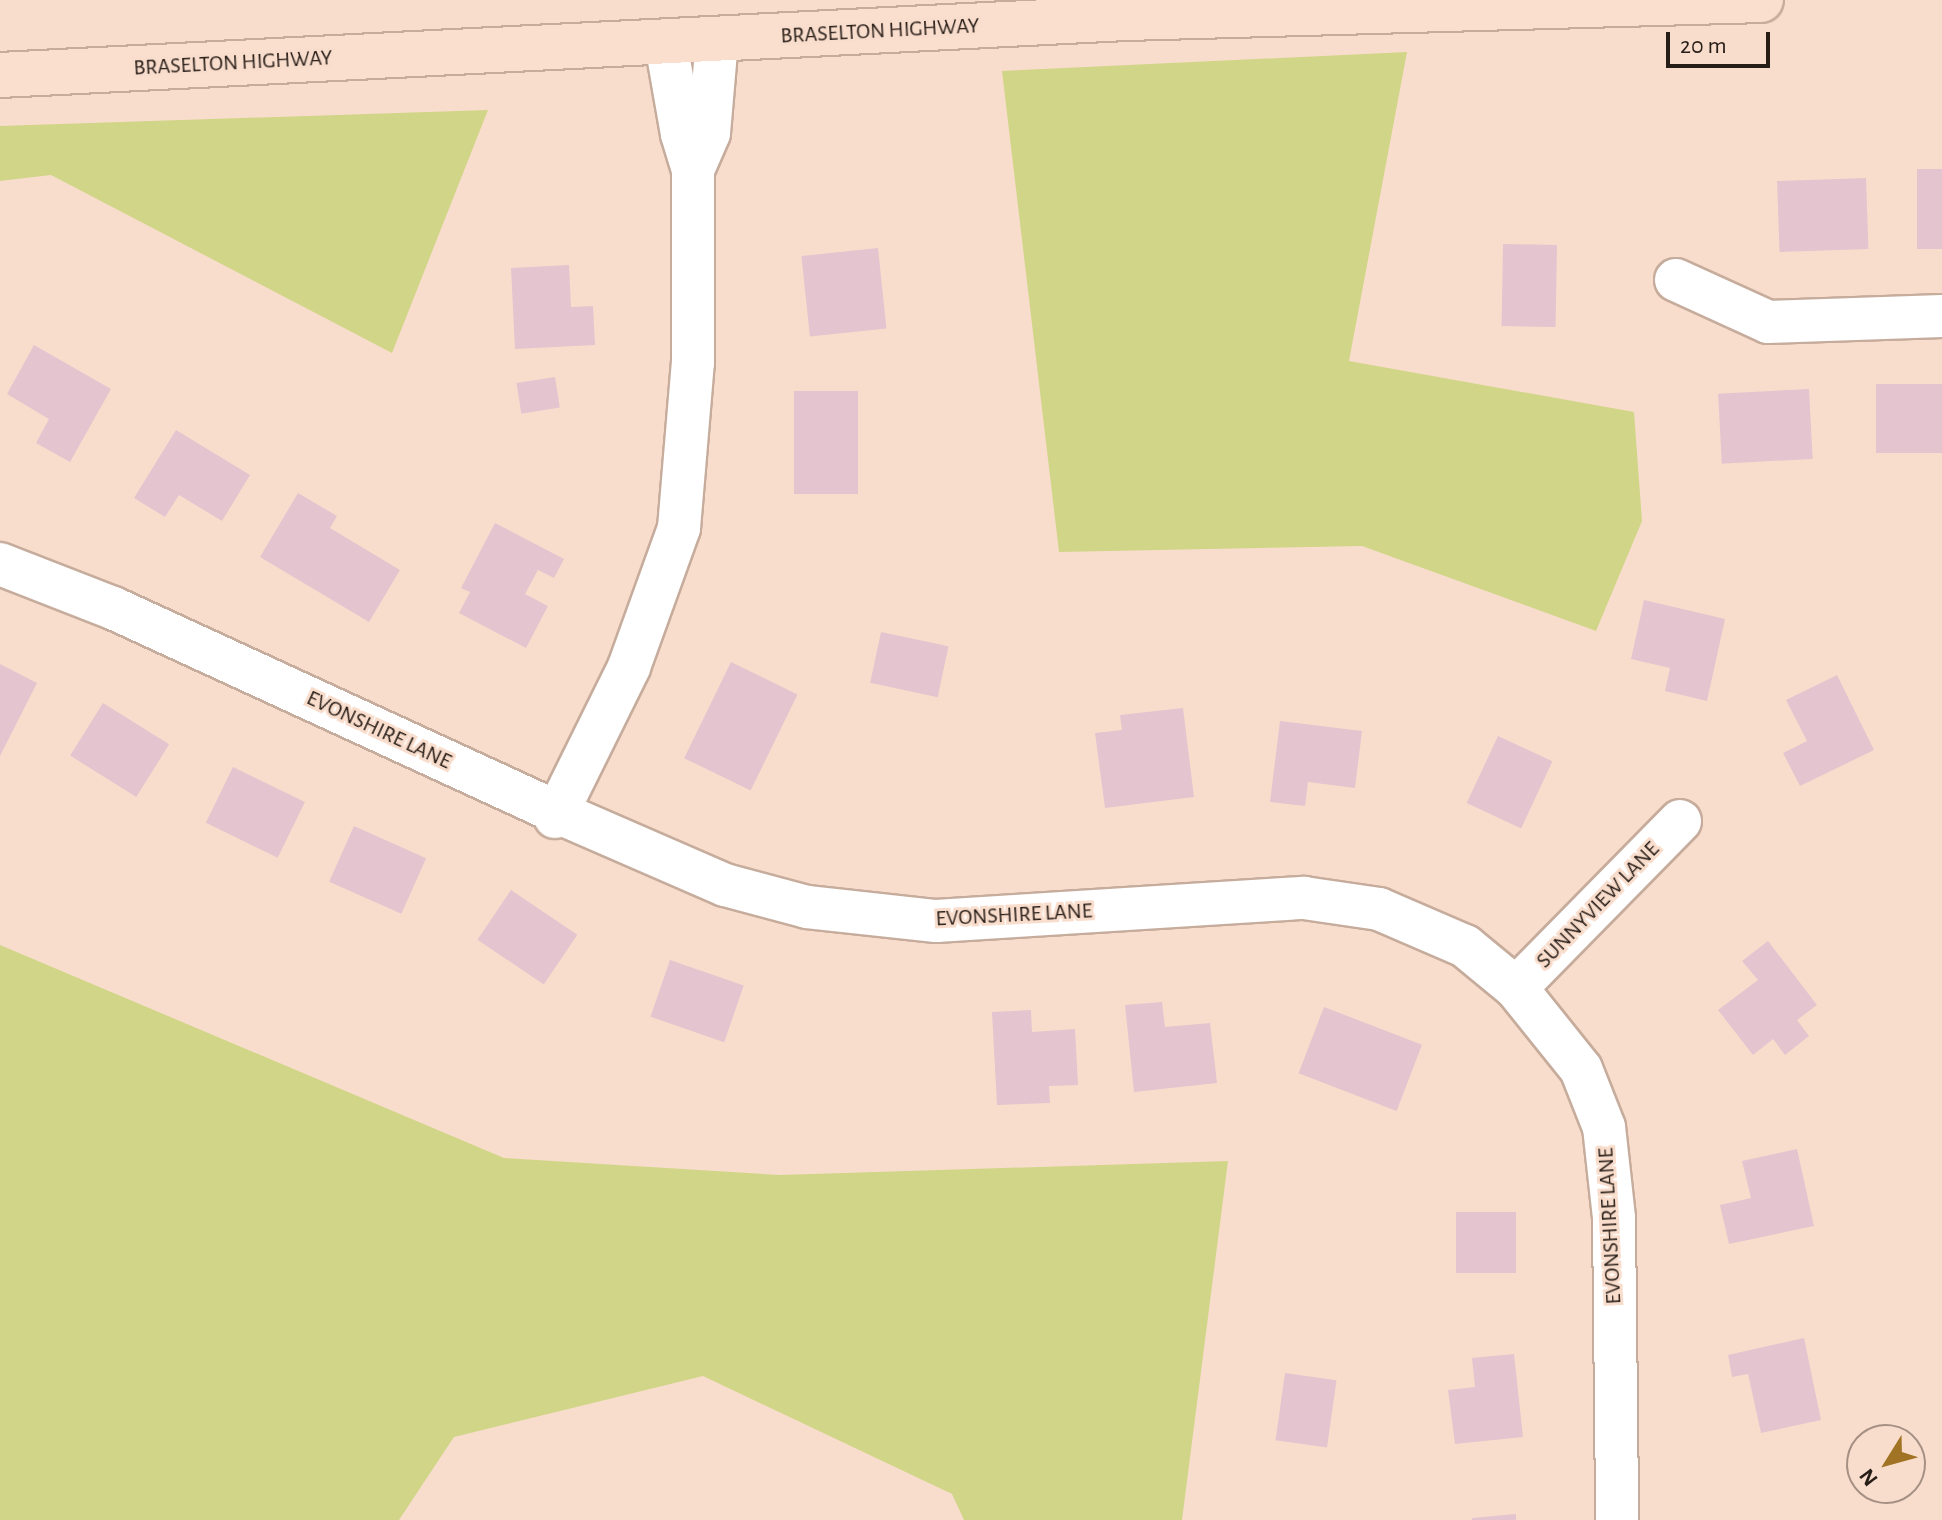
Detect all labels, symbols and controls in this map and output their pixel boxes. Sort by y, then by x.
street label: BRASELTON HIGHWAY [780,13,980,49]
scale bar [1670,16,1774,66]
text: 20 m [1680,34,1727,58]
street label: BRASELTON HIGHWAY [133,45,333,81]
street label: EVONSHIRE LANE [302,685,456,775]
street label: SUNNYVIEW LANE [1531,836,1665,974]
street label: EVONSHIRE LANE [935,898,1093,932]
street label: EVONSHIRE LANE [1593,1147,1627,1305]
north arrow [1846,1424,1926,1504]
text: N [1855,1465,1882,1490]

